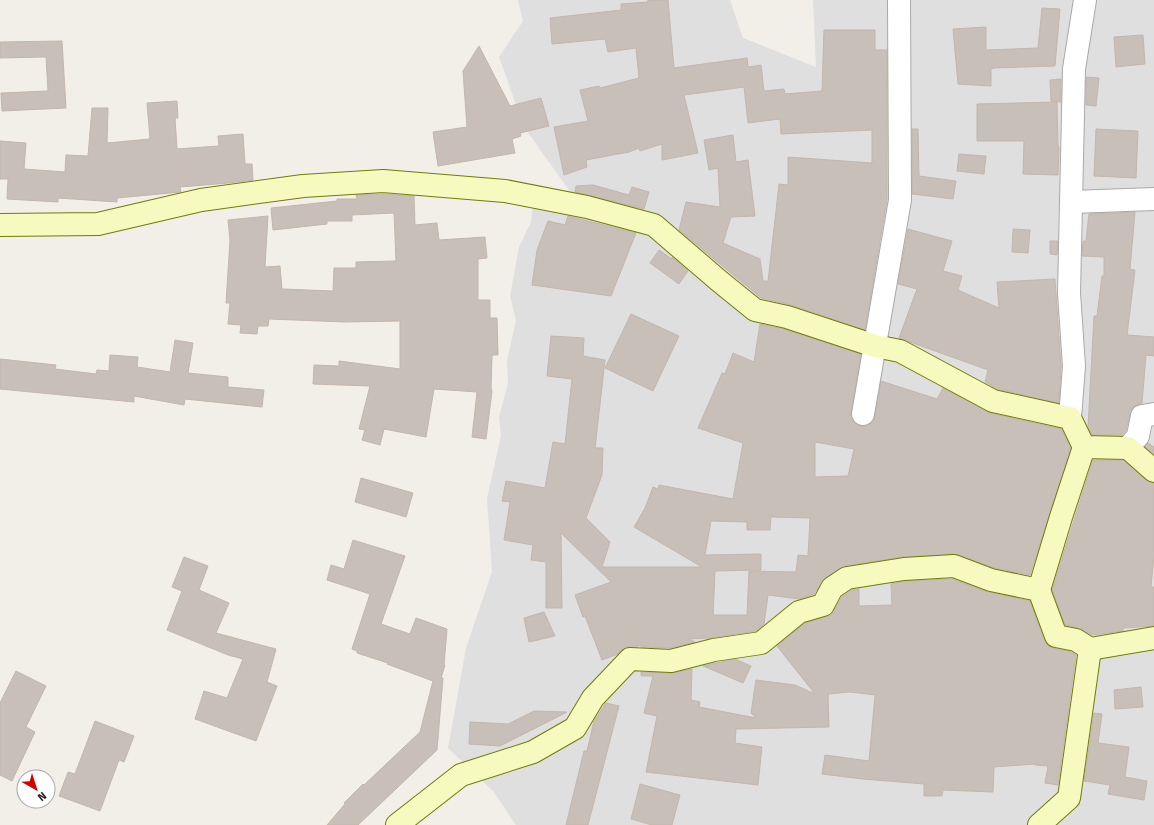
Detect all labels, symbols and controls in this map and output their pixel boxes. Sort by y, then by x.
north arrow [16,769,56,809]
text: N [35,789,49,804]

